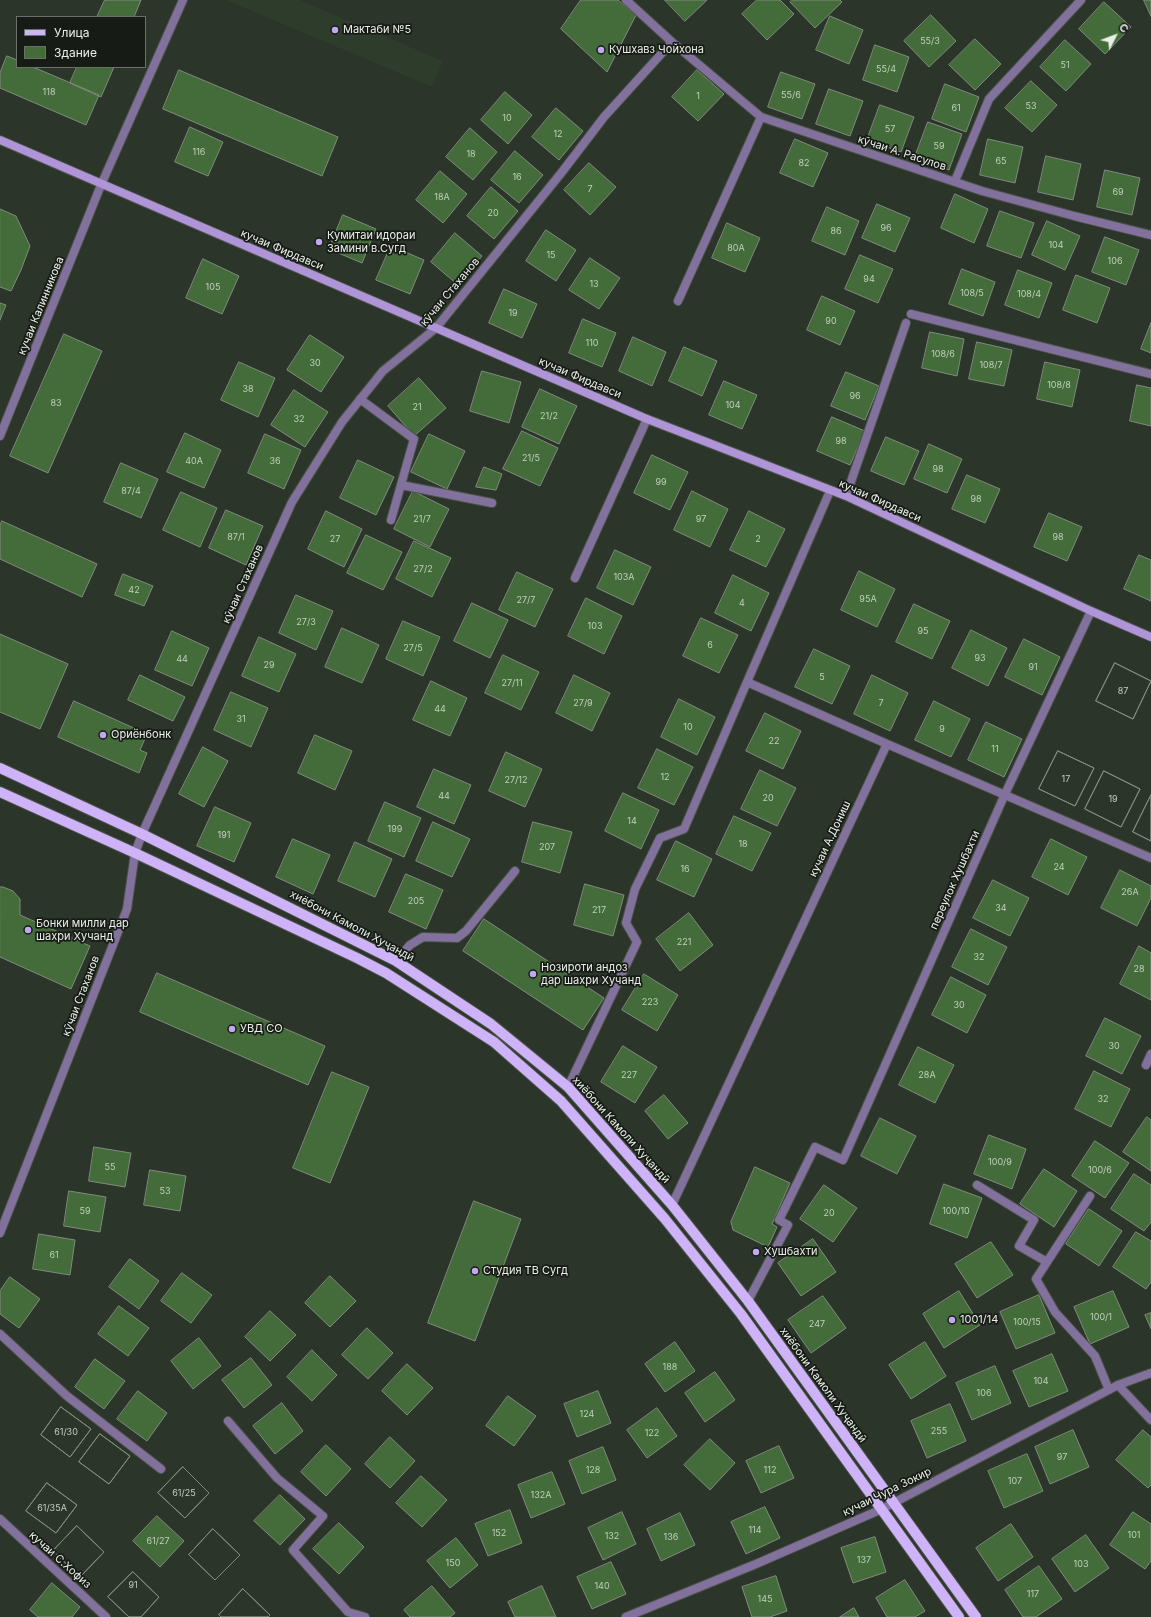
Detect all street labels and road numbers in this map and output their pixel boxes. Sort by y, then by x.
street label: кӯчаи А. Расулов [856,132,948,174]
street label: кучаи Фирдавси [239,227,325,273]
street label: кучаи Калинникова [15,255,67,357]
street label: кӯчаи Стаханов [418,255,482,329]
street label: кучаи Фирдавси [537,355,623,401]
street label: кучаи Фирдавси [837,477,923,525]
street label: кӯчаи Стаханов [220,542,266,626]
street label: кучаи А.Дониш [807,799,853,879]
street label: переулок Хушбахти [927,828,983,932]
street label: хиёбони Камоли Хуҷандӣ [288,888,416,964]
street label: кӯчаи Стаханов [60,954,102,1038]
street label: хиёбони Камоли Хуҷандӣ [570,1074,672,1186]
street label: хиёбони Камоли Хуҷандӣ [777,1325,869,1445]
street label: кучаи Чура Зокир [841,1465,933,1519]
street label: кучаи С.Хофиз [26,1529,94,1591]

